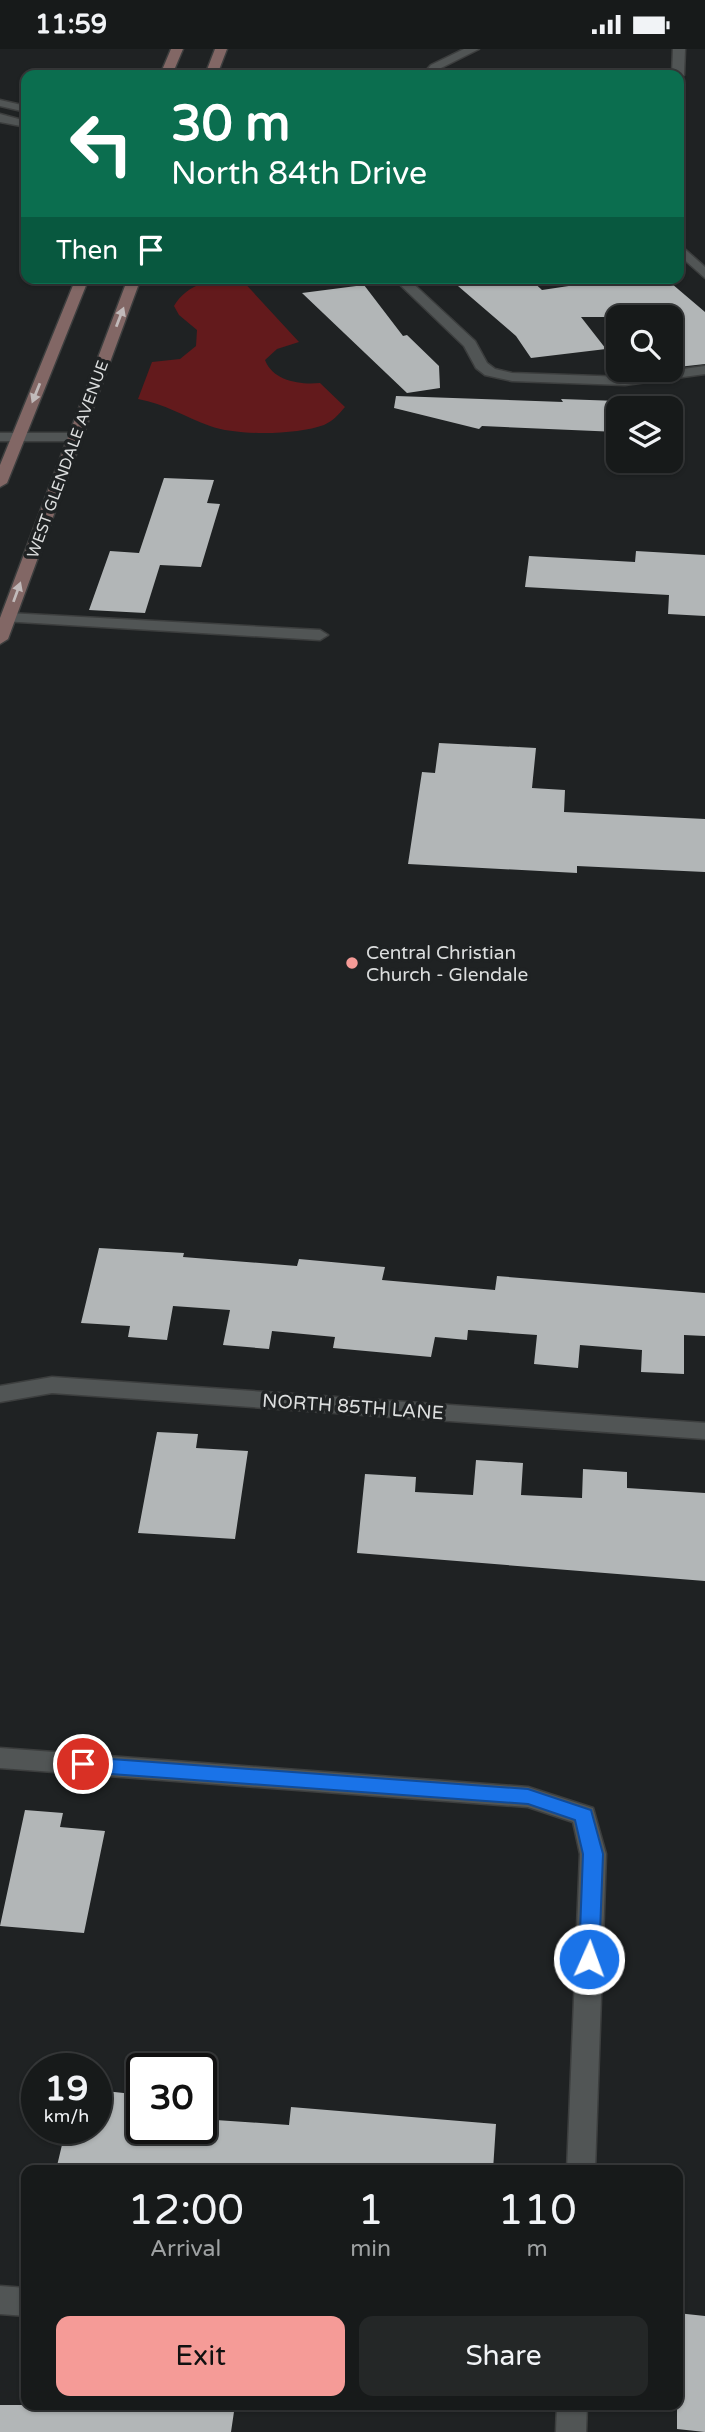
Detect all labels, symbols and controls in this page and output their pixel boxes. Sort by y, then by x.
text: 11:59 [35,9,107,40]
text: 30 m [171,95,290,154]
icon: left [56,98,147,189]
text: North 84th Drive [171,155,427,193]
icon: arrive [132,231,170,269]
text: Then [56,235,118,266]
map controls [606,305,683,473]
button: search [606,305,683,382]
one-way arrow [115,306,126,327]
street label: WEST GLENDALE AVENUE [23,358,113,561]
one-way arrow [31,383,42,404]
button: layers [606,396,683,473]
one-way arrow [12,581,23,602]
place label: Central Christian Church - Glendale [366,942,528,986]
marker: Central Christian Church - Glendale [344,955,360,971]
street label: NORTH 85TH LANE [261,1390,444,1424]
pin [53,1734,113,1794]
icon: arrive [64,1745,102,1783]
position arrow [552,1922,626,1996]
speed limit sign: 30 [126,2053,217,2144]
text: 19 [45,2068,88,2110]
text: km/h [44,2105,89,2127]
text: 12:00 [127,2185,244,2236]
text: 1 [357,2185,384,2236]
text: 110 [497,2185,577,2236]
text: Arrival [150,2235,221,2263]
text: min [350,2235,391,2263]
text: m [526,2235,548,2263]
button: Exit [56,2316,345,2396]
button: Share [359,2316,648,2396]

